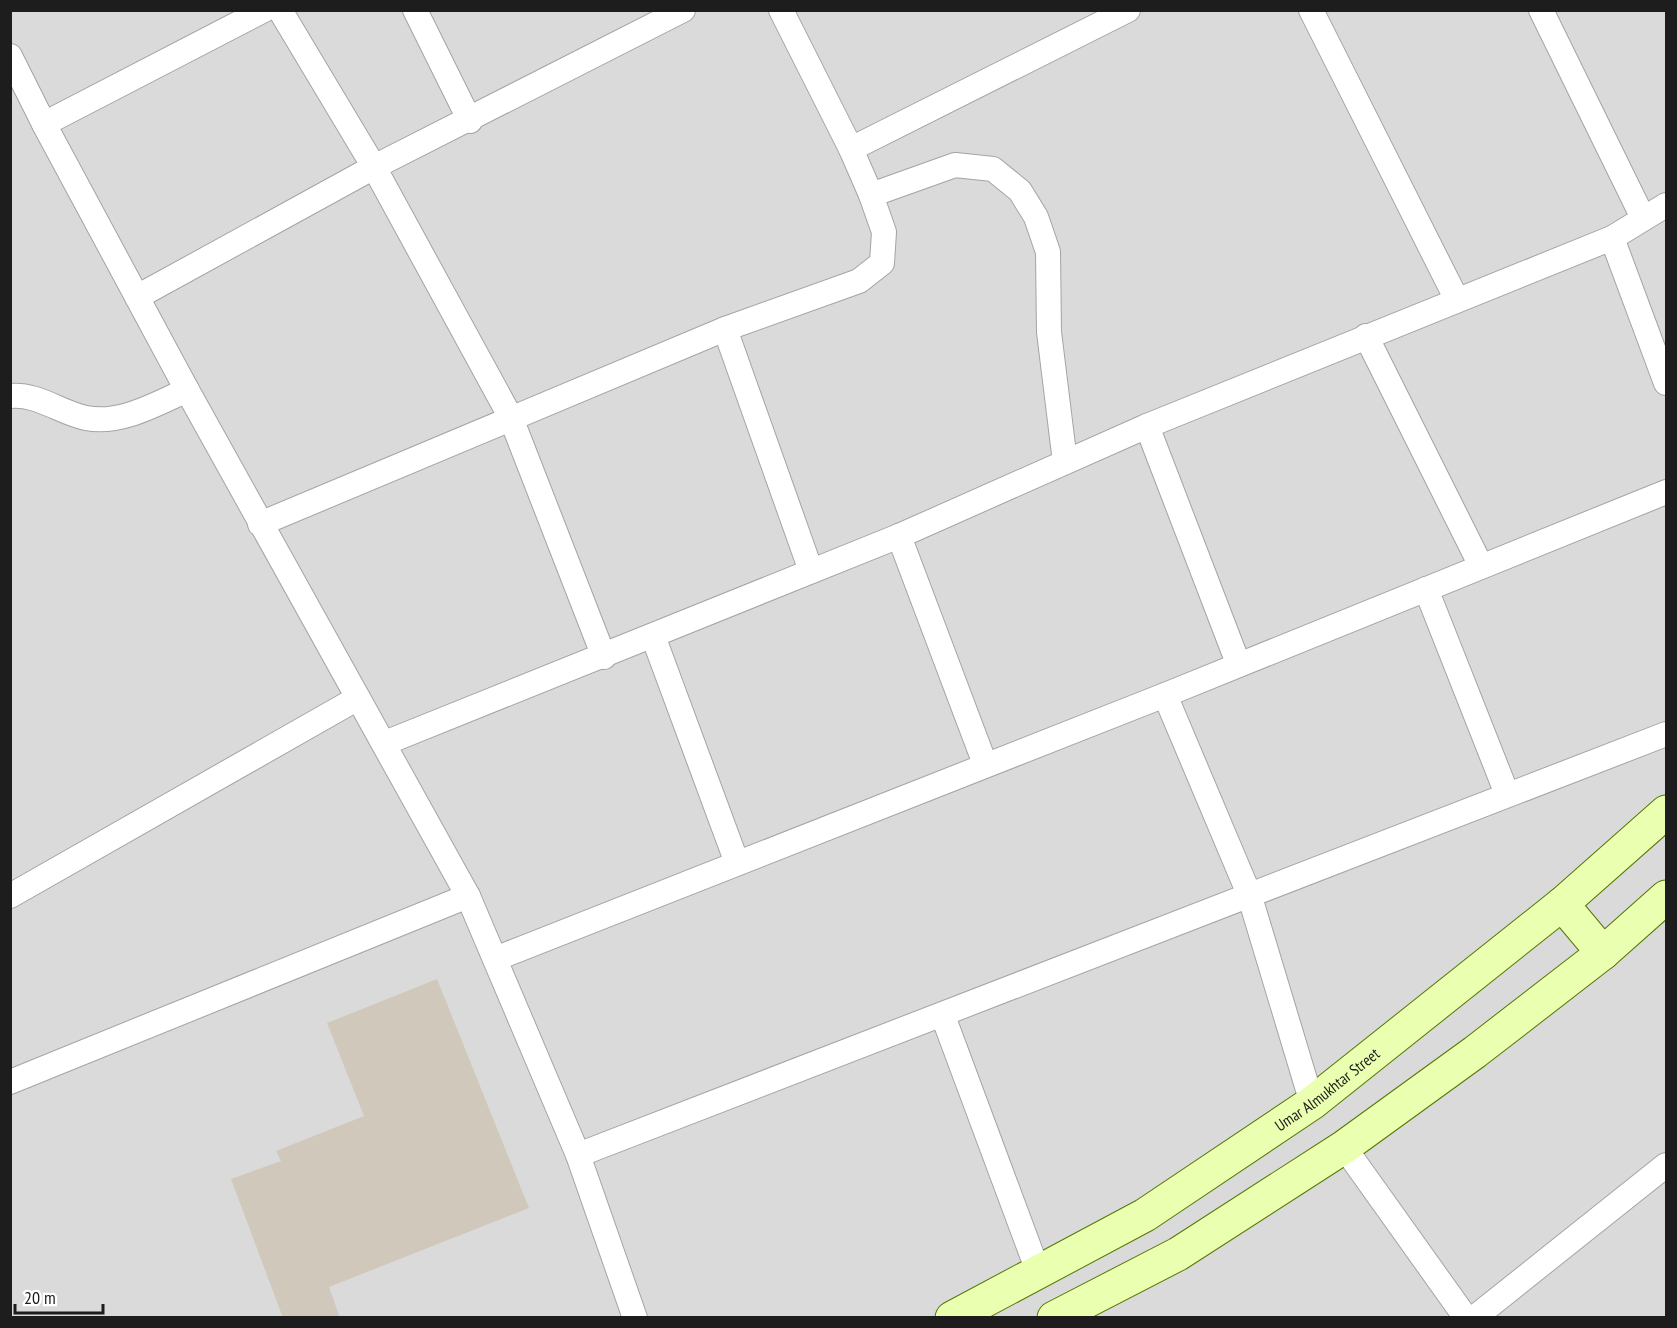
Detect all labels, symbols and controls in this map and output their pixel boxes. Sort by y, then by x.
street label: Umar Almukhtar Street [1271,1043,1384,1135]
scale bar [15,1277,104,1315]
text: 20 m [24,1286,56,1309]

